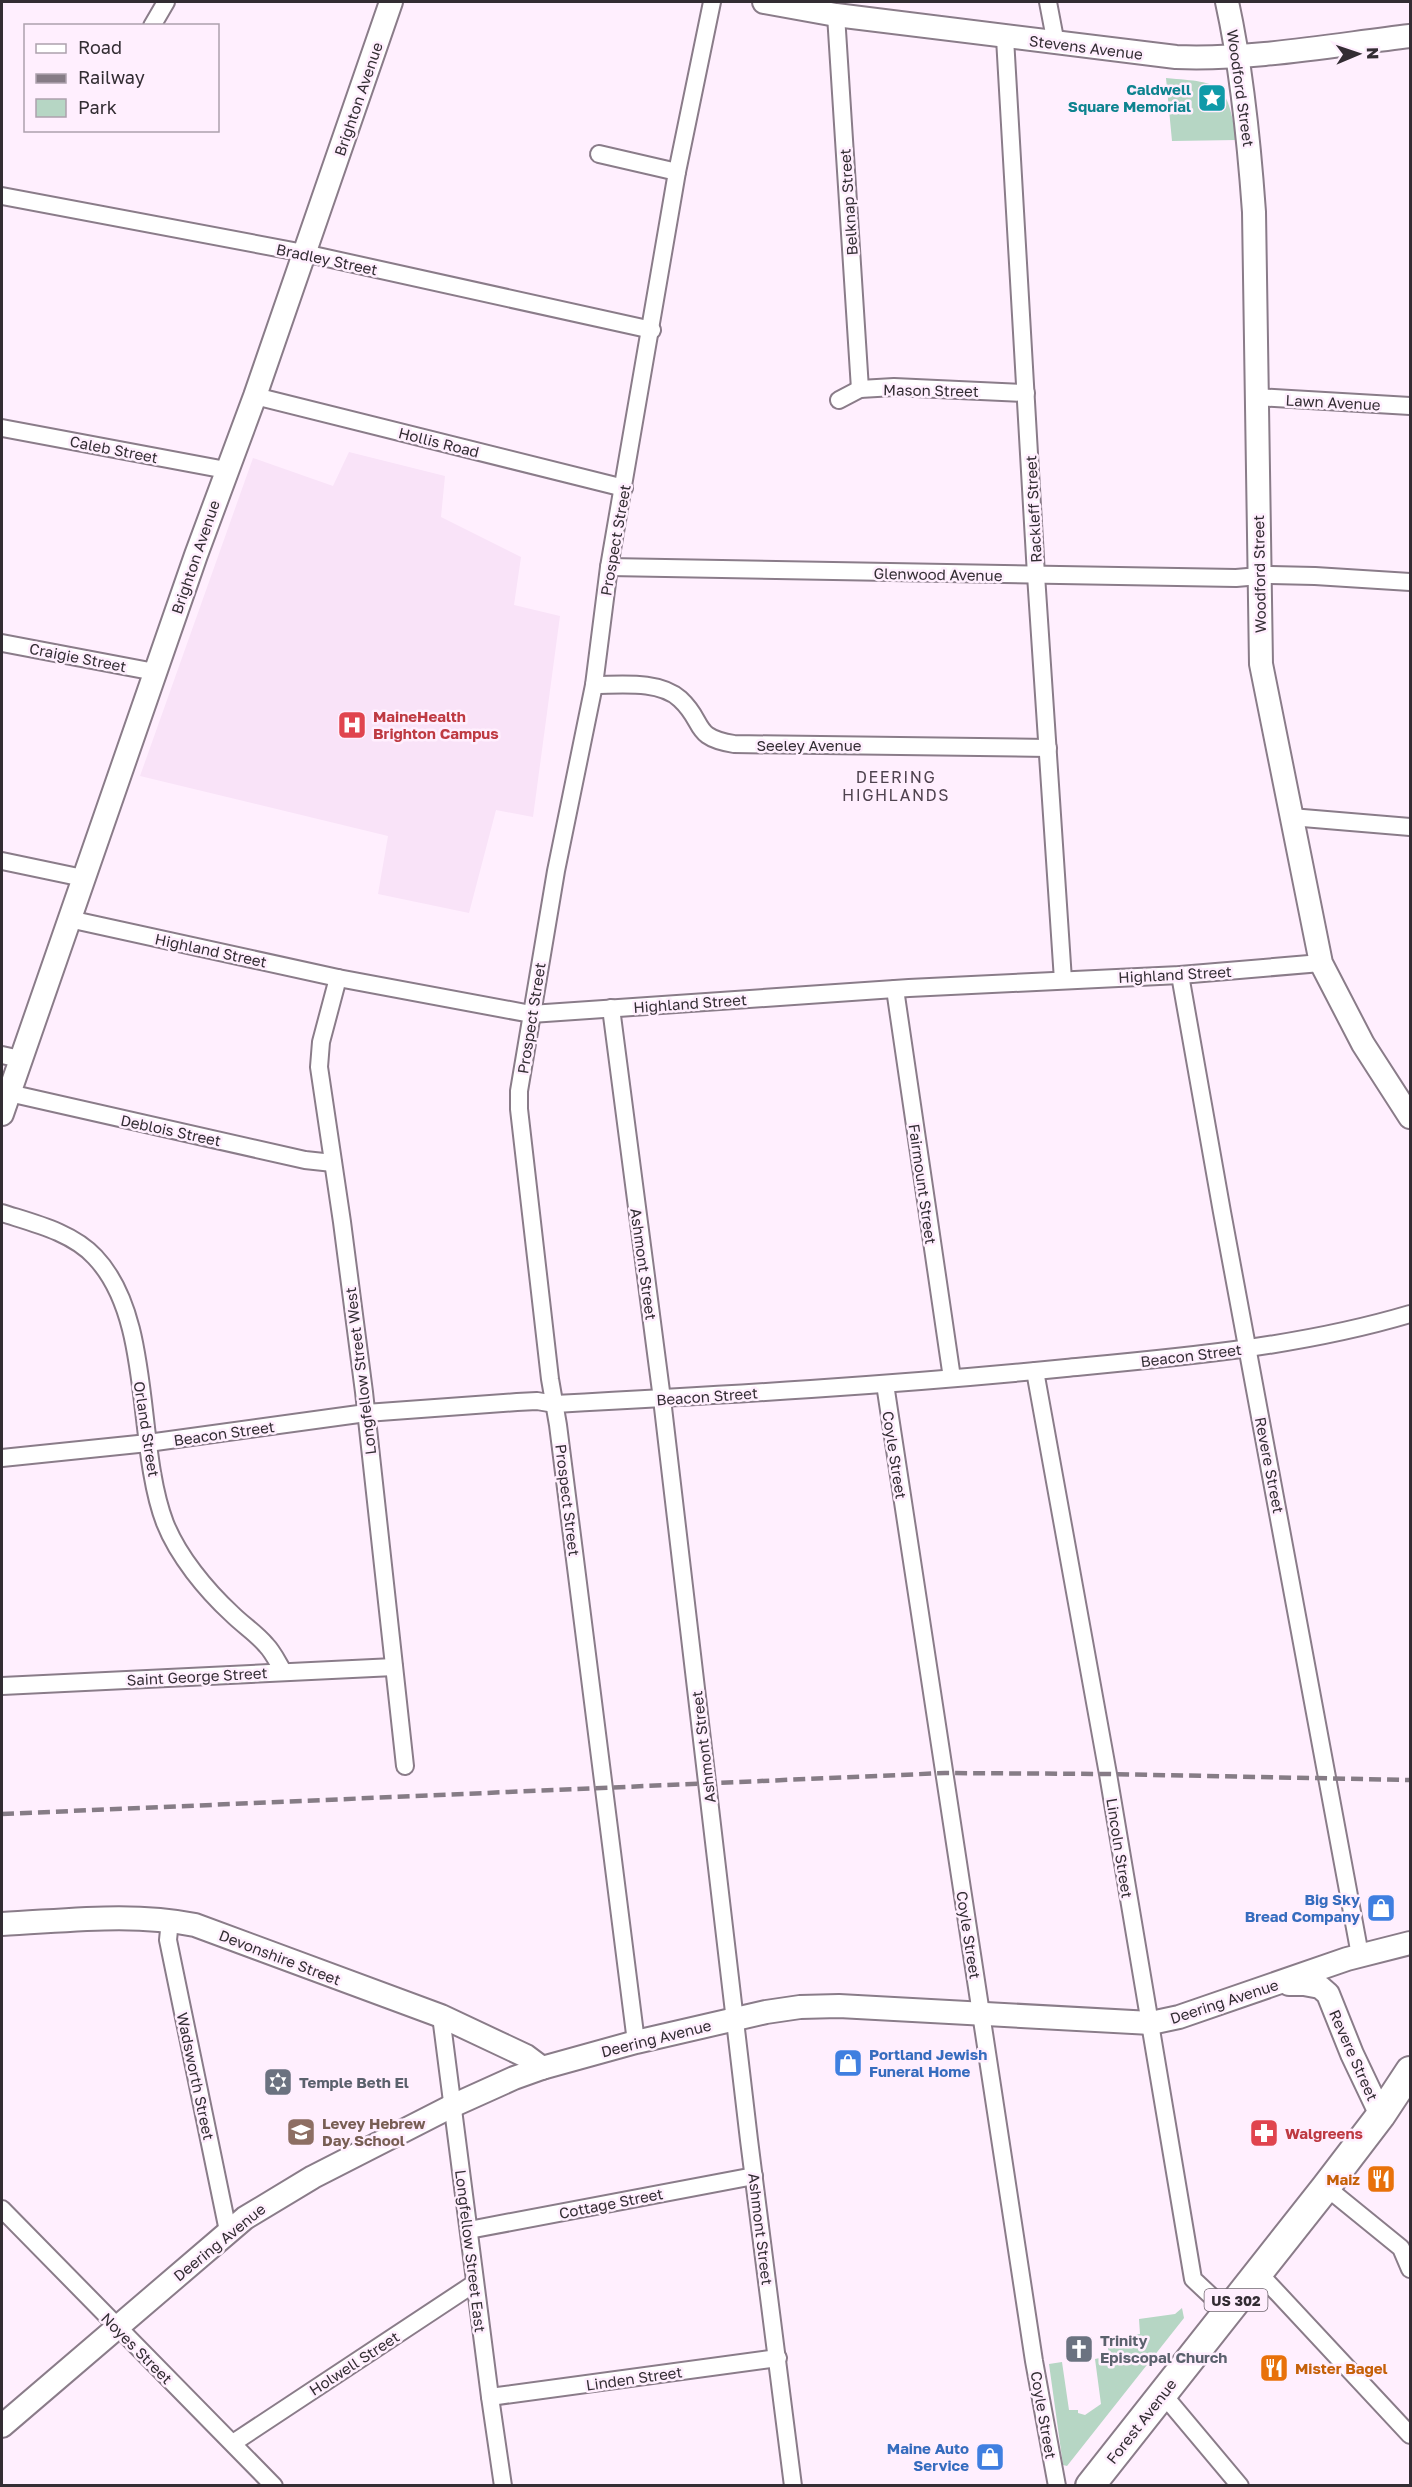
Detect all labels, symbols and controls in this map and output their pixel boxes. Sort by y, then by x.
legend [24,24,219,132]
north arrow [1328,24,1388,84]
street label: Woodford Street [1224,28,1258,148]
street label: Stevens Avenue [1028,31,1144,63]
text: Road [78,36,122,58]
street label: Brighton Avenue [330,39,386,158]
text: N [1363,47,1383,60]
text: Railway [78,66,145,88]
place label: Caldwell Square Memorial [1068,80,1191,115]
place icon: Caldwell Square Memorial [1196,82,1228,114]
text: Park [78,96,117,118]
street label: Belknap Street [835,148,861,256]
street label: Bradley Street [275,239,379,279]
street label: Mason Street [883,380,979,400]
street label: Lawn Avenue [1285,391,1381,413]
street label: Hollis Road [397,423,481,461]
street label: Caleb Street [68,432,160,466]
street label: Rackleff Street [1021,455,1045,563]
street label: Prospect Street [596,483,634,597]
street label: Brighton Avenue [167,497,223,616]
street label: Woodford Street [1249,515,1269,633]
street label: Glenwood Avenue [873,564,1003,584]
street label: Craigie Street [28,639,128,675]
place label: MaineHealth Brighton Campus [373,707,499,742]
hospital icon: MaineHealth Brighton Campus [336,709,368,741]
street label: Seeley Avenue [756,736,862,754]
district label: DEERING HIGHLANDS [842,767,950,805]
street label: Highland Street [153,929,269,971]
street label: Prospect Street [513,961,549,1075]
street label: Highland Street [1118,962,1232,986]
street label: Highland Street [633,990,747,1016]
street label: Deblois Street [119,1111,223,1149]
street label: Fairmount Street [906,1123,940,1245]
street label: Ashmont Street [627,1207,661,1321]
street label: Longfellow Street West [341,1286,379,1456]
street label: Beacon Street [1139,1340,1243,1370]
street label: Orland Street [131,1380,163,1478]
street label: Beacon Street [656,1383,758,1409]
street label: Coyle Street [879,1410,911,1500]
street label: Revere Street [1252,1415,1288,1515]
street label: Beacon Street [172,1417,276,1449]
street label: Prospect Street [552,1443,584,1557]
street label: Saint George Street [126,1663,268,1689]
street label: Ashmont Street [687,1690,719,1804]
street label: Lincoln Street [1103,1797,1137,1899]
street label: Coyle Street [953,1890,985,1980]
place label: Big Sky Bread Company [1245,1890,1360,1925]
shop icon: Big Sky Bread Company [1365,1892,1397,1924]
street label: Devonshire Street [217,1925,343,1989]
street label: Deering Avenue [1168,1975,1281,2027]
street label: Revere Street [1326,2007,1382,2103]
street label: Wadsworth Street [174,2011,218,2141]
street label: Deering Avenue [599,2016,713,2060]
place label: Portland Jewish Funeral Home [869,2045,987,2080]
shop icon: Portland Jewish Funeral Home [832,2047,864,2079]
synagogue icon: Temple Beth El [262,2066,294,2098]
place label: Temple Beth El [299,2073,409,2091]
place label: Levey Hebrew Day School [322,2114,426,2149]
school or university icon: Levey Hebrew Day School [285,2116,317,2148]
pharmacy icon: Walgreens [1248,2117,1280,2149]
place label: Walgreens [1285,2124,1363,2142]
restaurant icon: Maiz [1365,2163,1397,2195]
street label: Longfellow Street East [452,2169,490,2333]
place label: Maiz [1326,2170,1360,2188]
street label: Ashmont Street [745,2172,777,2286]
street label: Cottage Street [557,2184,665,2222]
street label: Deering Avenue [169,2199,269,2285]
road number: US 302 [1204,2289,1268,2311]
street label: Noyes Street [98,2309,176,2387]
street label: Holwell Street [306,2327,402,2399]
place label: Trinity Episcopal Church [1100,2331,1227,2366]
church icon: Trinity Episcopal Church [1063,2333,1095,2365]
restaurant icon: Mister Bagel [1258,2352,1290,2384]
place label: Mister Bagel [1295,2359,1388,2377]
street label: Linden Street [585,2362,683,2394]
street label: Coyle Street [1027,2370,1061,2460]
street label: Forest Avenue [1102,2375,1180,2467]
place label: Maine Auto Service [887,2439,969,2474]
shop icon: Maine Auto Service [974,2441,1006,2473]

